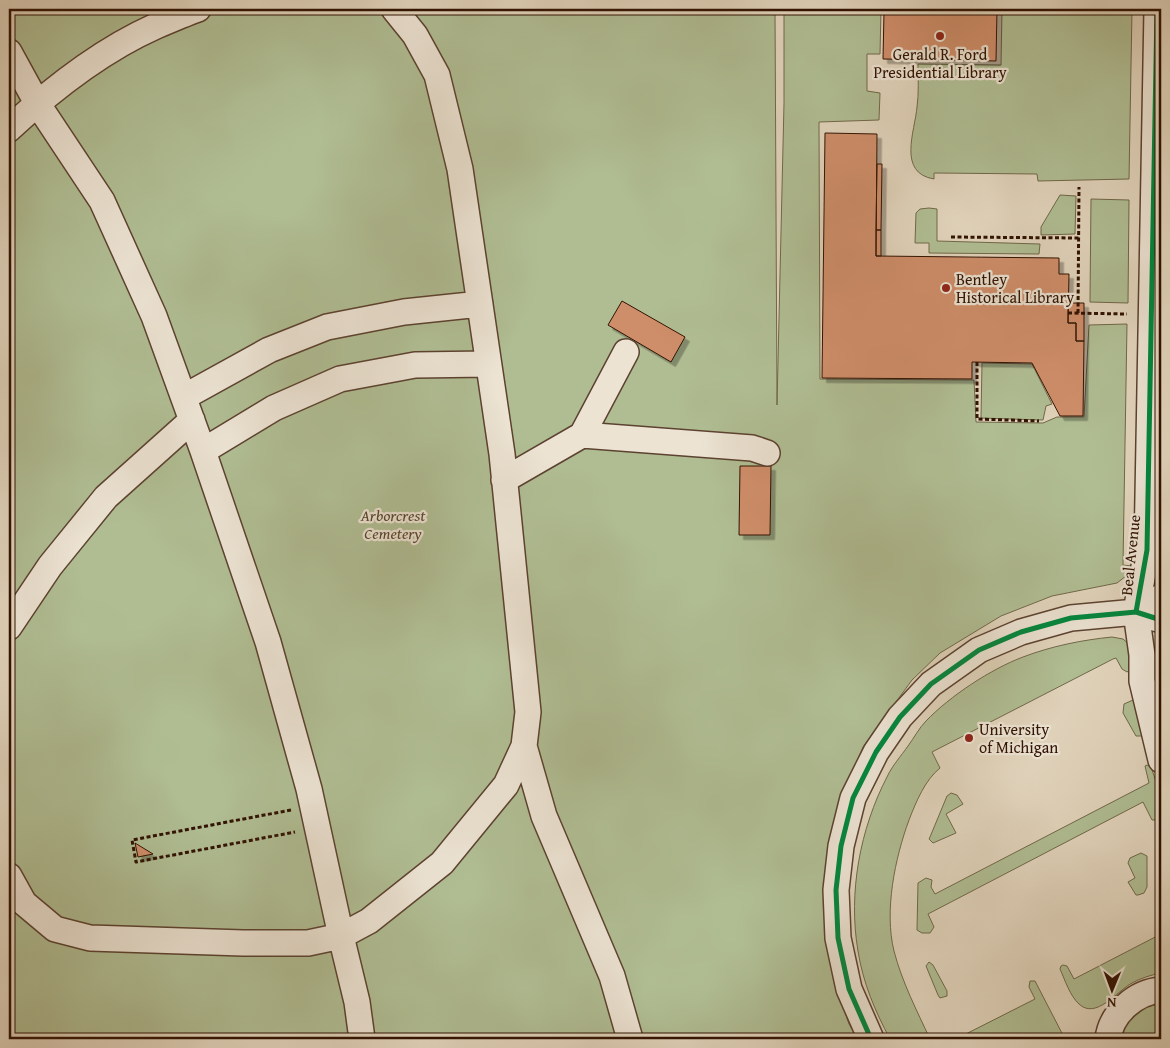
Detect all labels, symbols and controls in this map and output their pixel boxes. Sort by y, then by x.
marker: Gerald R. Ford Presidential Library [934,30,946,42]
place label: Gerald R. Ford Presidential Library [873,42,1007,84]
place label: Bentley Historical Library [956,267,1074,309]
marker: Bentley Historical Library [940,282,952,294]
park label: Arborcrest Cemetery [360,503,426,545]
street label: Beal Avenue [1114,513,1146,597]
place label: University of Michigan [979,717,1058,759]
marker: University of Michigan [963,732,975,744]
north arrow [1088,966,1138,1016]
text: N [1106,993,1117,1013]

